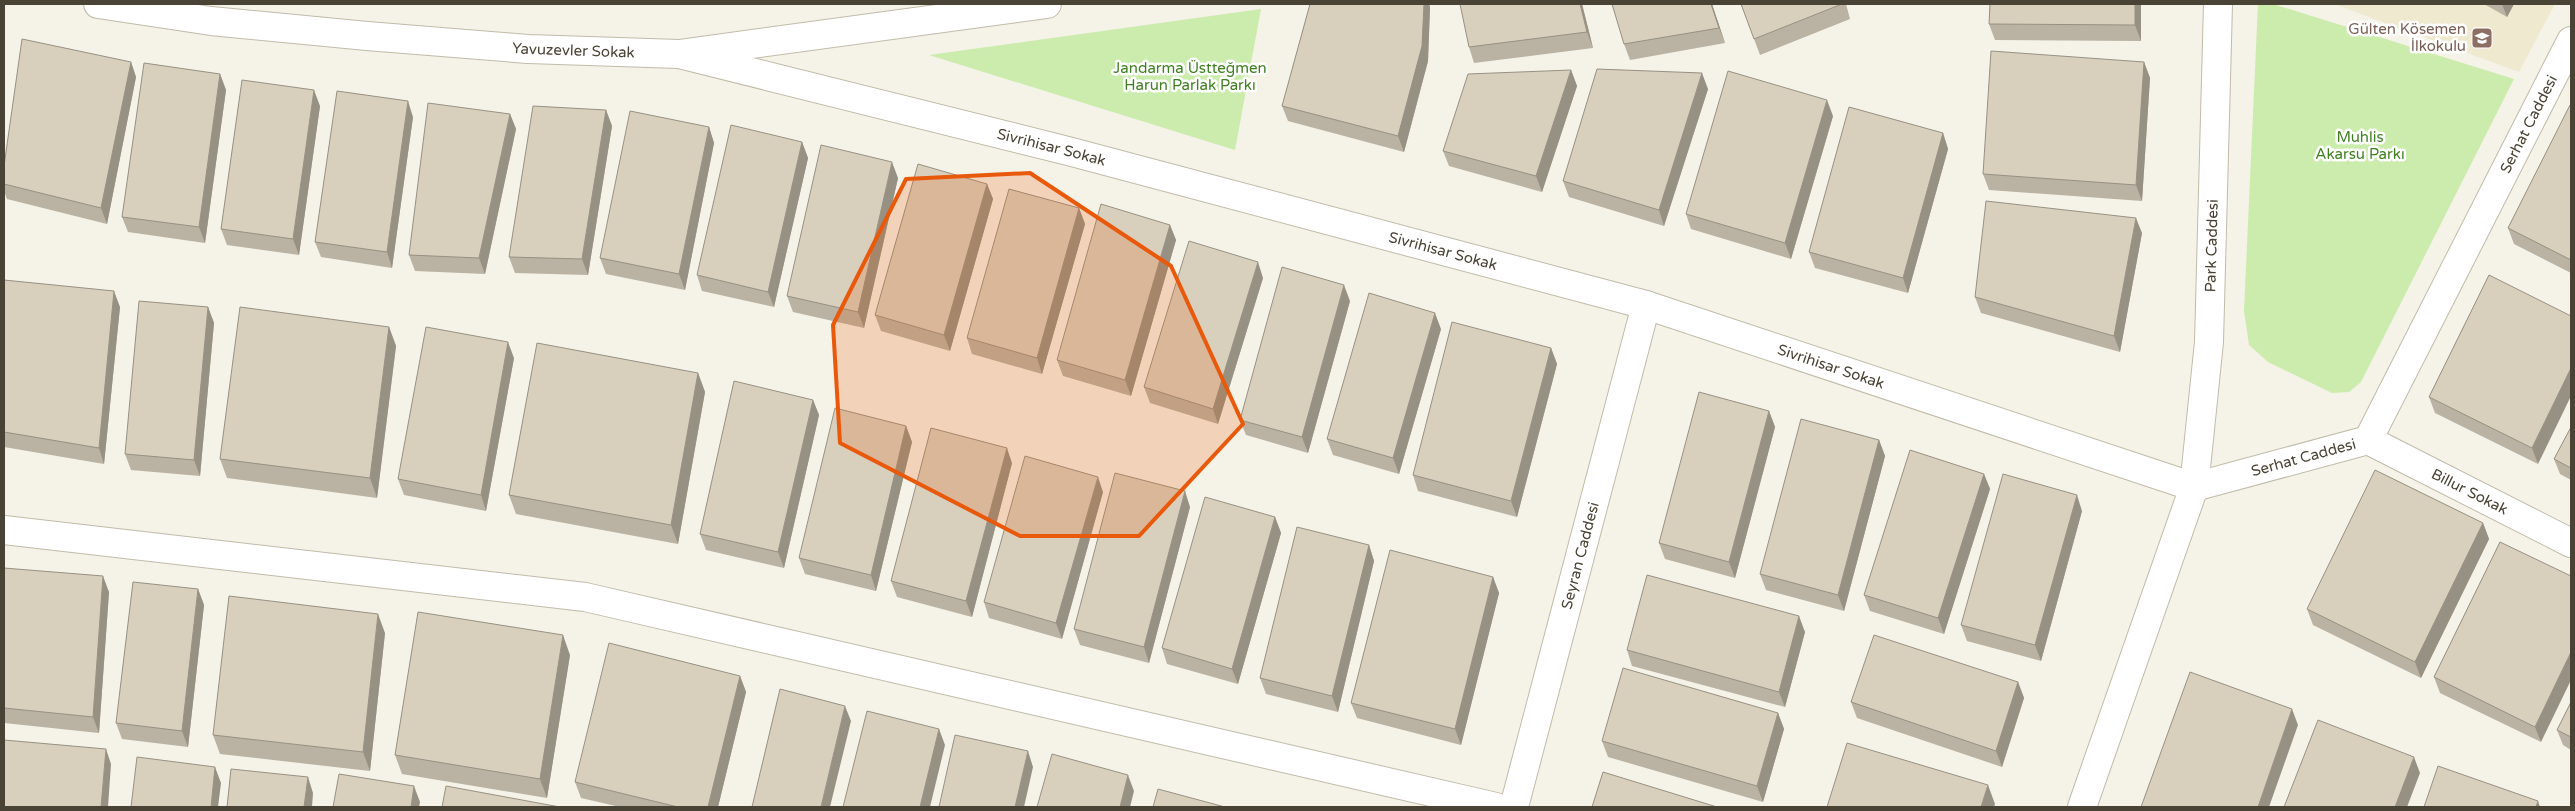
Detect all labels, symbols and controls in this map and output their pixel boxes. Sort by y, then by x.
place label: Gülten Kösemen İlkokulu [2348,20,2466,55]
school or university icon: Gülten Kösemen İlkokulu [2470,26,2494,50]
street label: Yavuzevler Sokak [512,39,635,62]
park label: Jandarma Üstteğmen Harun Parlak Parkı [1113,59,1267,94]
street label: Serhat Caddesi [2496,72,2561,176]
street label: Sivrihisar Sokak [995,125,1108,170]
park label: Muhlis Akarsu Parkı [2315,128,2405,163]
street label: Park Caddesi [2201,199,2222,293]
street label: Sivrihisar Sokak [1387,228,1499,274]
street label: Sivrihisar Sokak [1775,340,1887,393]
street label: Serhat Caddesi [2249,435,2358,480]
street label: Billur Sokak [2428,465,2511,518]
street label: Seyran Caddesi [1557,500,1603,611]

